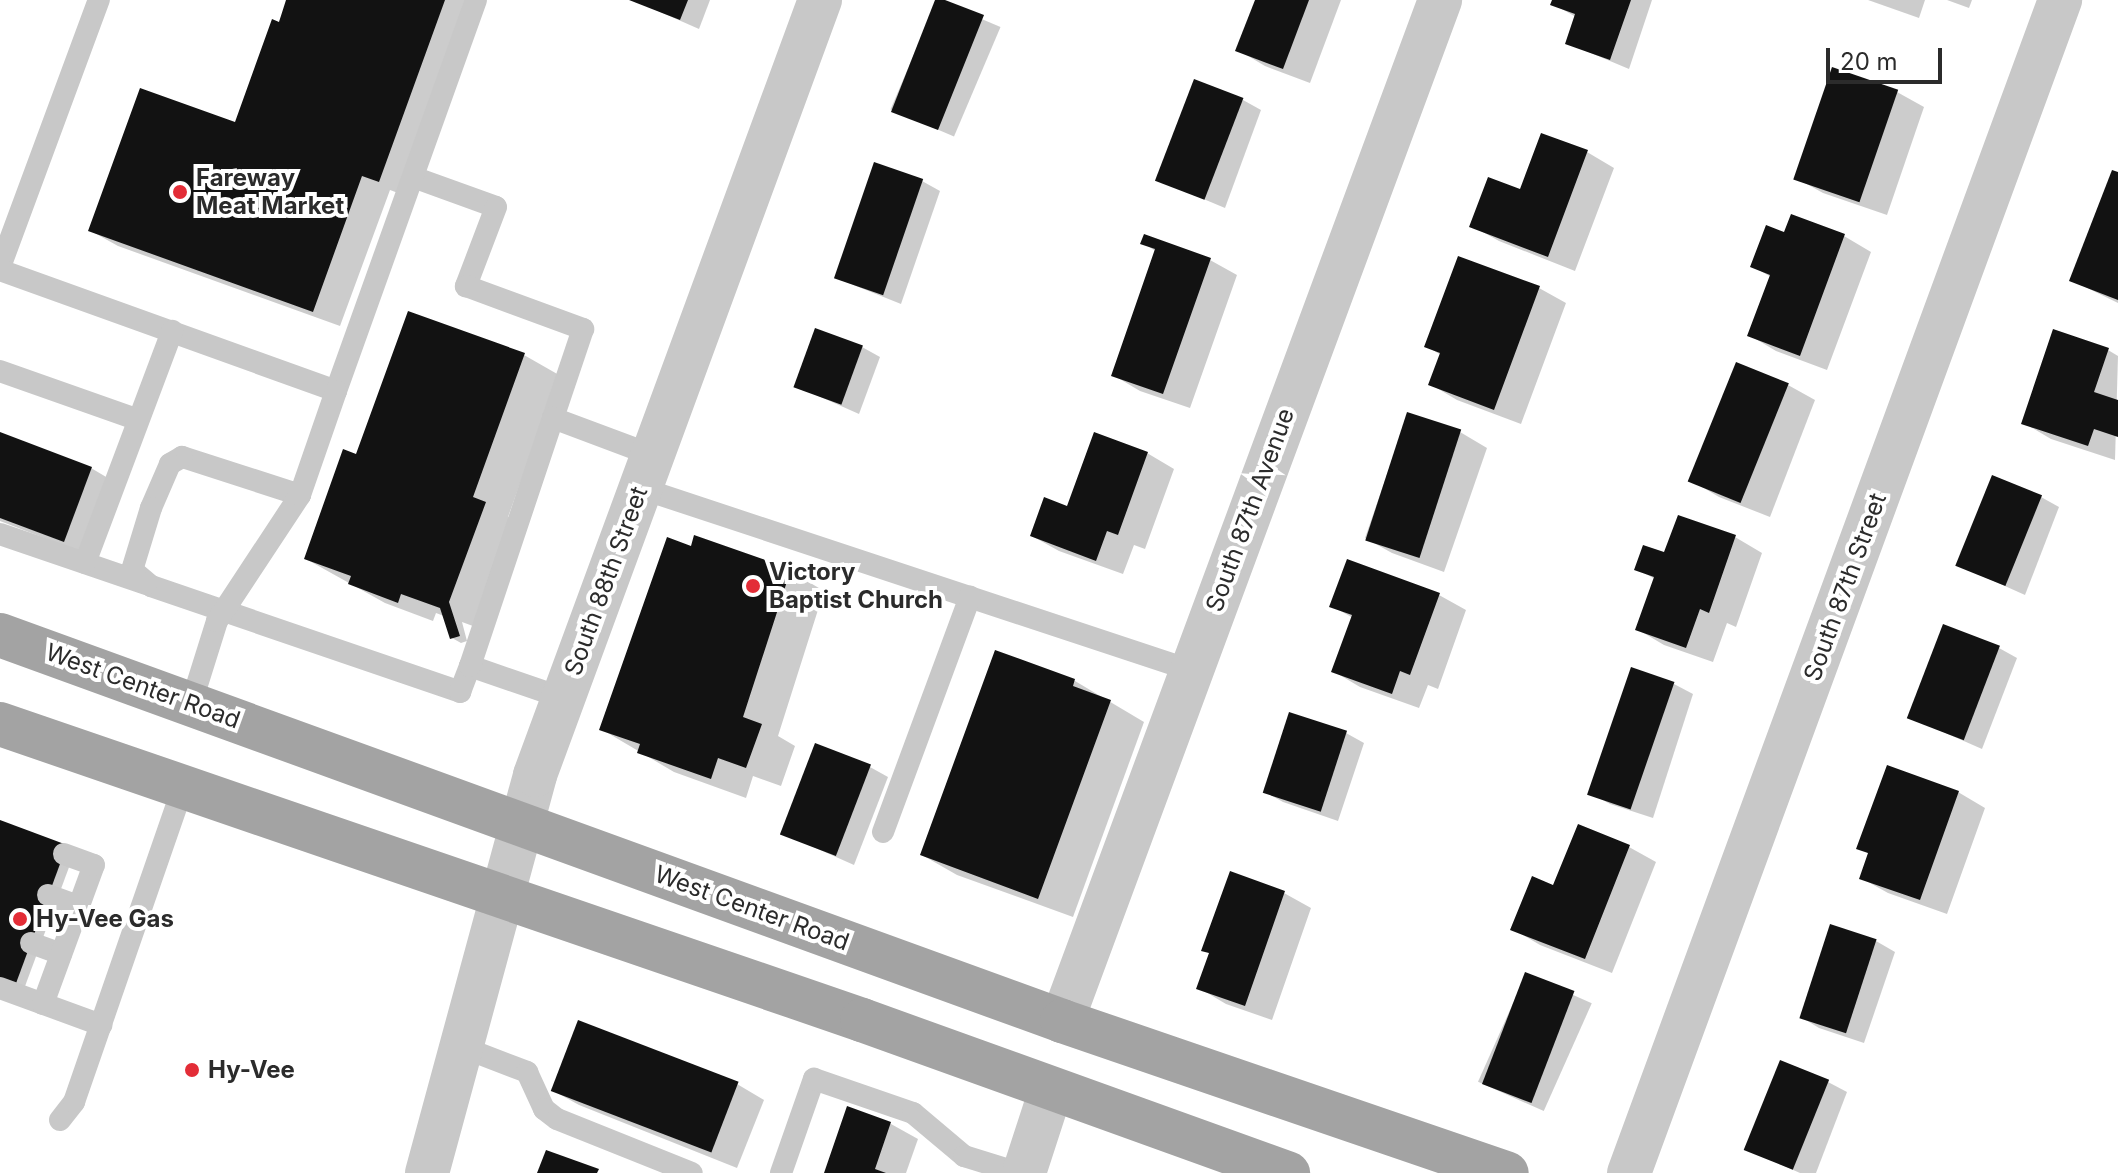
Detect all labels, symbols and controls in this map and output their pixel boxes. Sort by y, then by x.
scale bar [1830,32,1946,82]
text: 20 m [1840,47,1898,76]
place label: Fareway Meat Market [196,164,344,220]
marker: Fareway Meat Market [171,183,189,201]
street label: South 87th Avenue [1200,404,1300,616]
street label: South 88th Street [558,483,654,679]
street label: South 87th Street [1798,489,1892,685]
place label: Victory Baptist Church [769,558,943,614]
marker: Victory Baptist Church [744,577,762,595]
street label: West Center Road [42,637,244,735]
street label: West Center Road [651,859,853,957]
place label: Hy-Vee Gas [36,905,174,933]
marker: Hy-Vee Gas [11,910,29,928]
place label: Hy-Vee [208,1056,295,1084]
marker: Hy-Vee [183,1061,201,1079]

